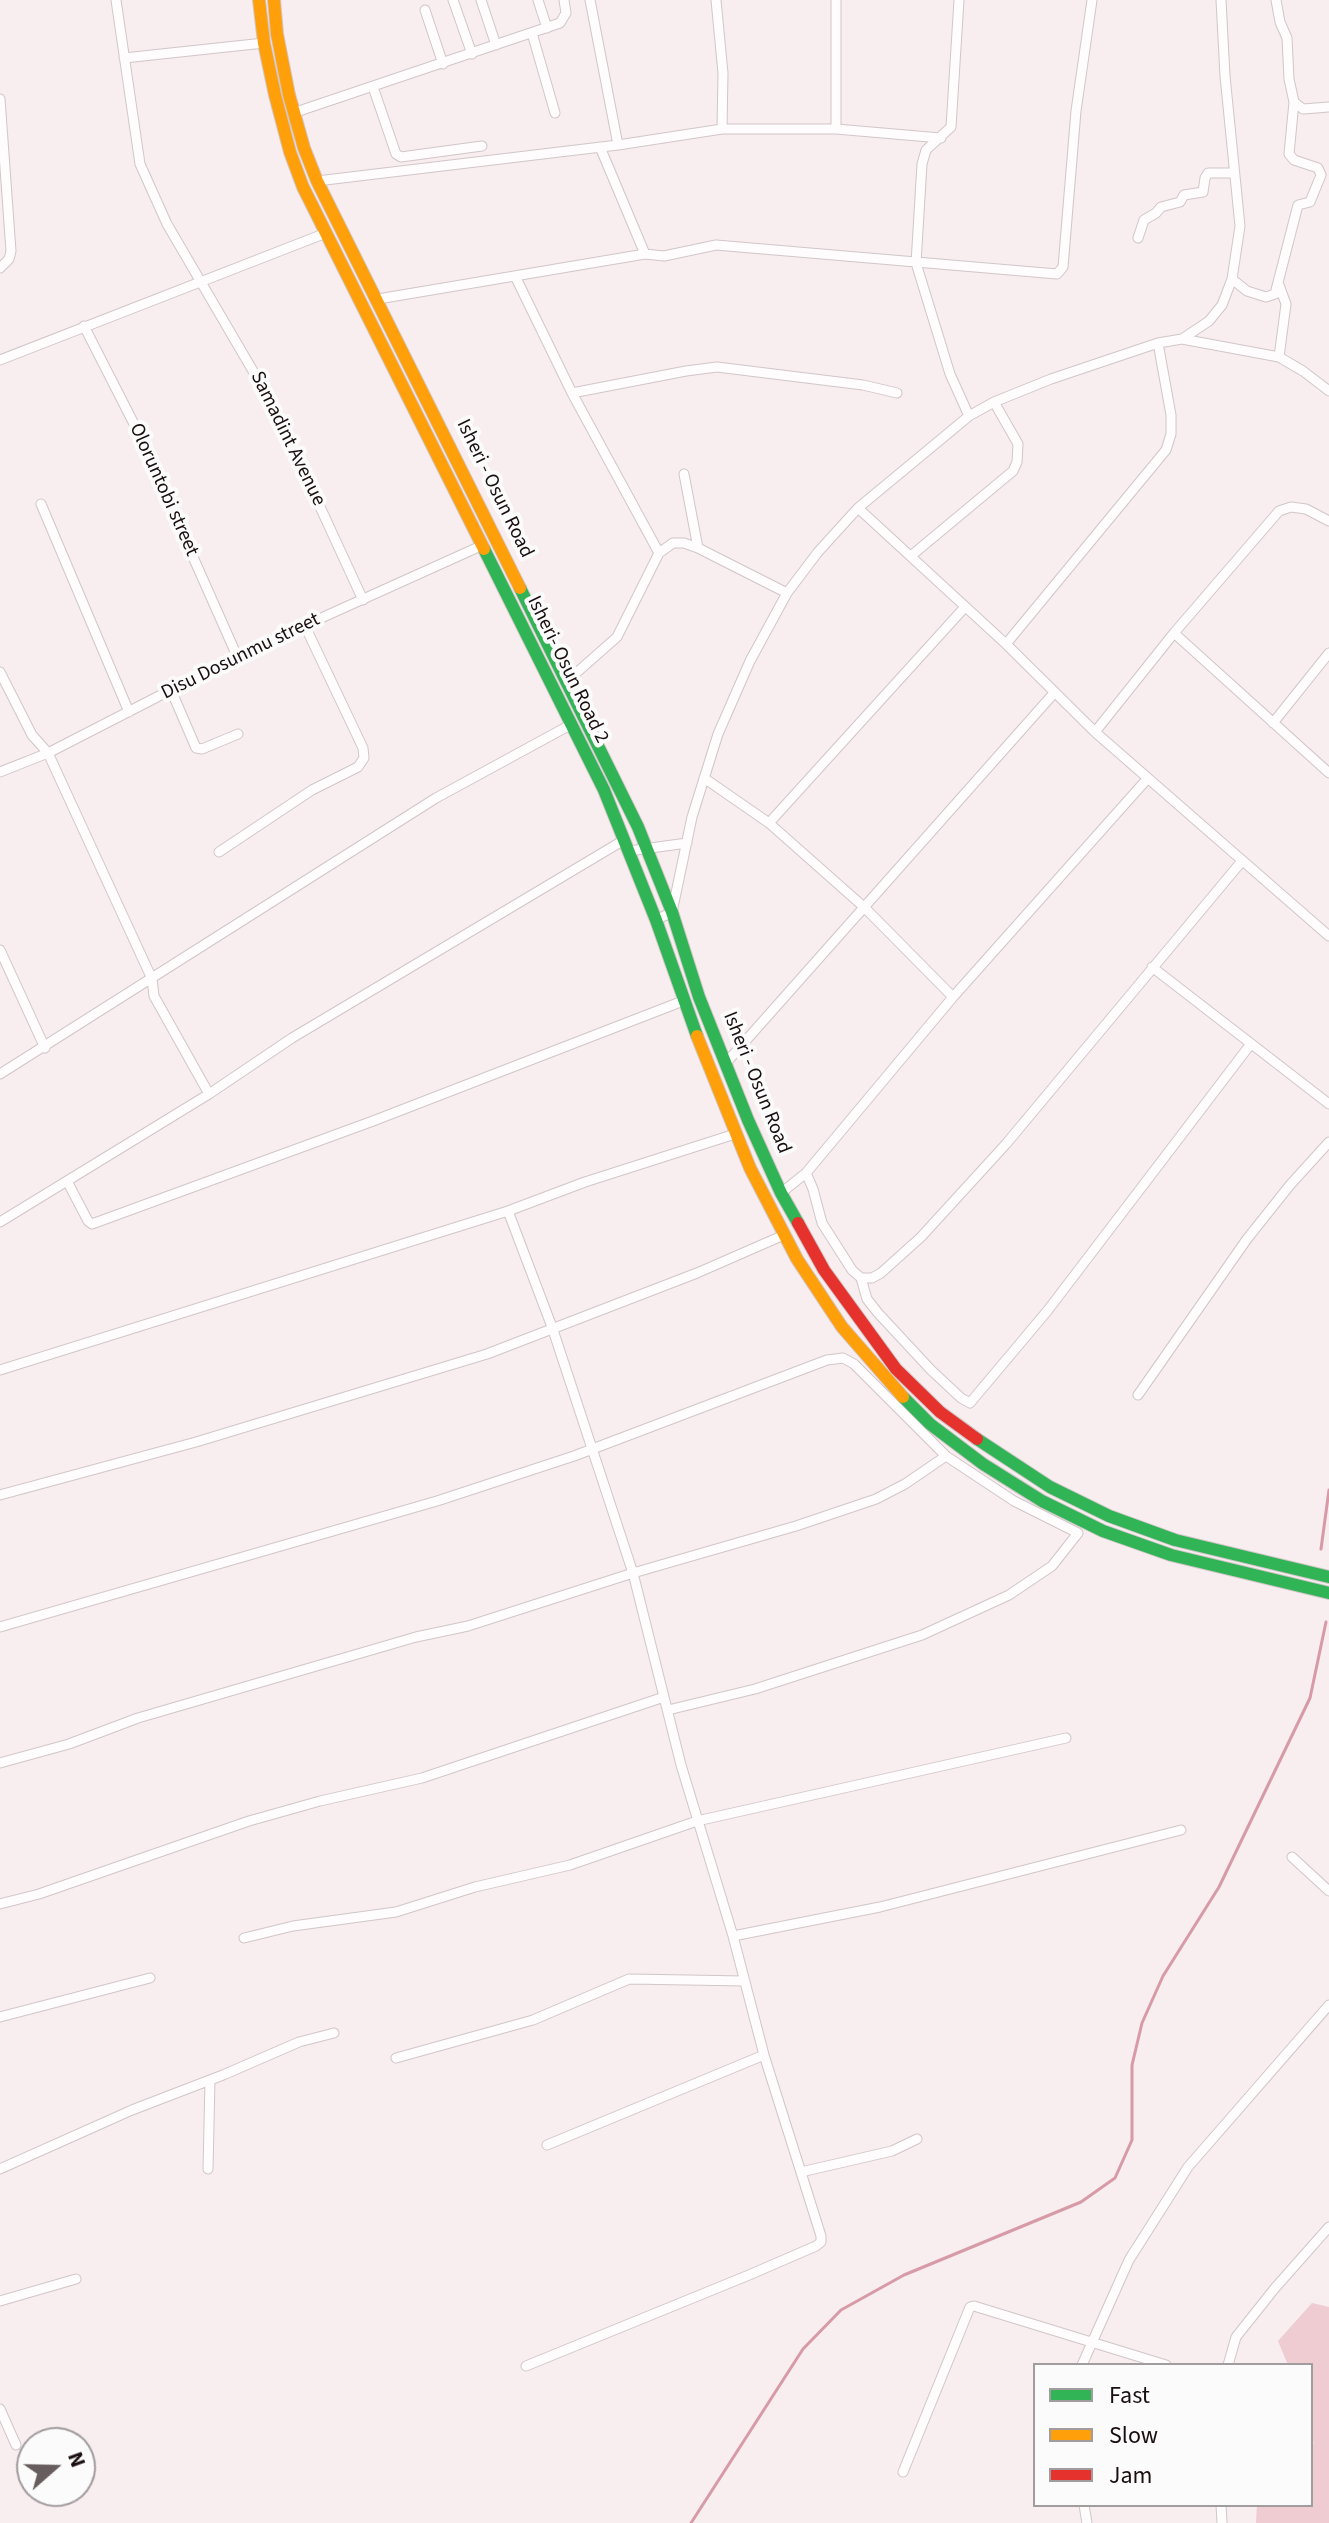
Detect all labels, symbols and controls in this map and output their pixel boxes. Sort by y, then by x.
street label: Samadint Avenue [244,368,330,510]
street label: Isheri - Osun Road [450,416,538,562]
street label: Oloruntobi street [123,420,203,560]
street label: Isheri- Osun Road 2 [521,592,613,748]
street label: Disu Dosunmu street [158,608,324,706]
street label: Isheri - Osun Road [717,1009,795,1157]
legend [1033,2363,1313,2507]
text: Fast [1109,2378,1150,2413]
text: Slow [1109,2418,1158,2453]
north arrow [16,2427,96,2507]
text: N [59,2447,94,2472]
text: Jam [1109,2458,1153,2493]

